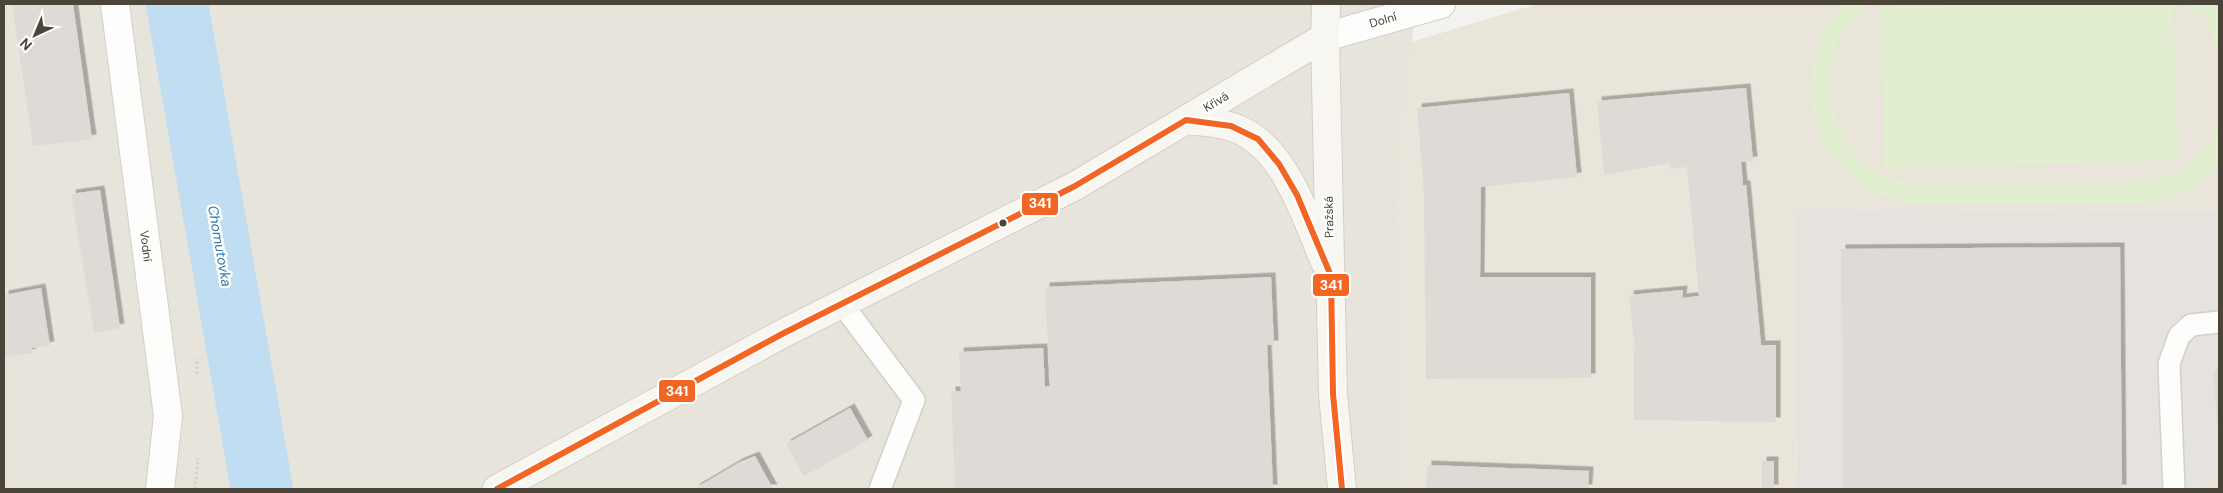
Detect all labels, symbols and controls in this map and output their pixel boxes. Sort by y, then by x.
street label: Dolní [1368,8,1399,31]
north arrow [10,10,60,60]
text: N [16,34,36,54]
street label: Křivá [1200,88,1232,116]
line badge: 341 [1021,192,1059,216]
text: 341 [1029,194,1051,212]
street label: Pražská [1321,196,1337,238]
water label: Chomutovka [204,204,236,288]
unlabelled marker [998,218,1008,228]
street label: Vodní [136,229,156,263]
line badge: 341 [1312,273,1350,297]
text: 341 [1320,276,1342,294]
line badge: 341 [658,379,696,403]
text: 341 [666,382,688,400]

